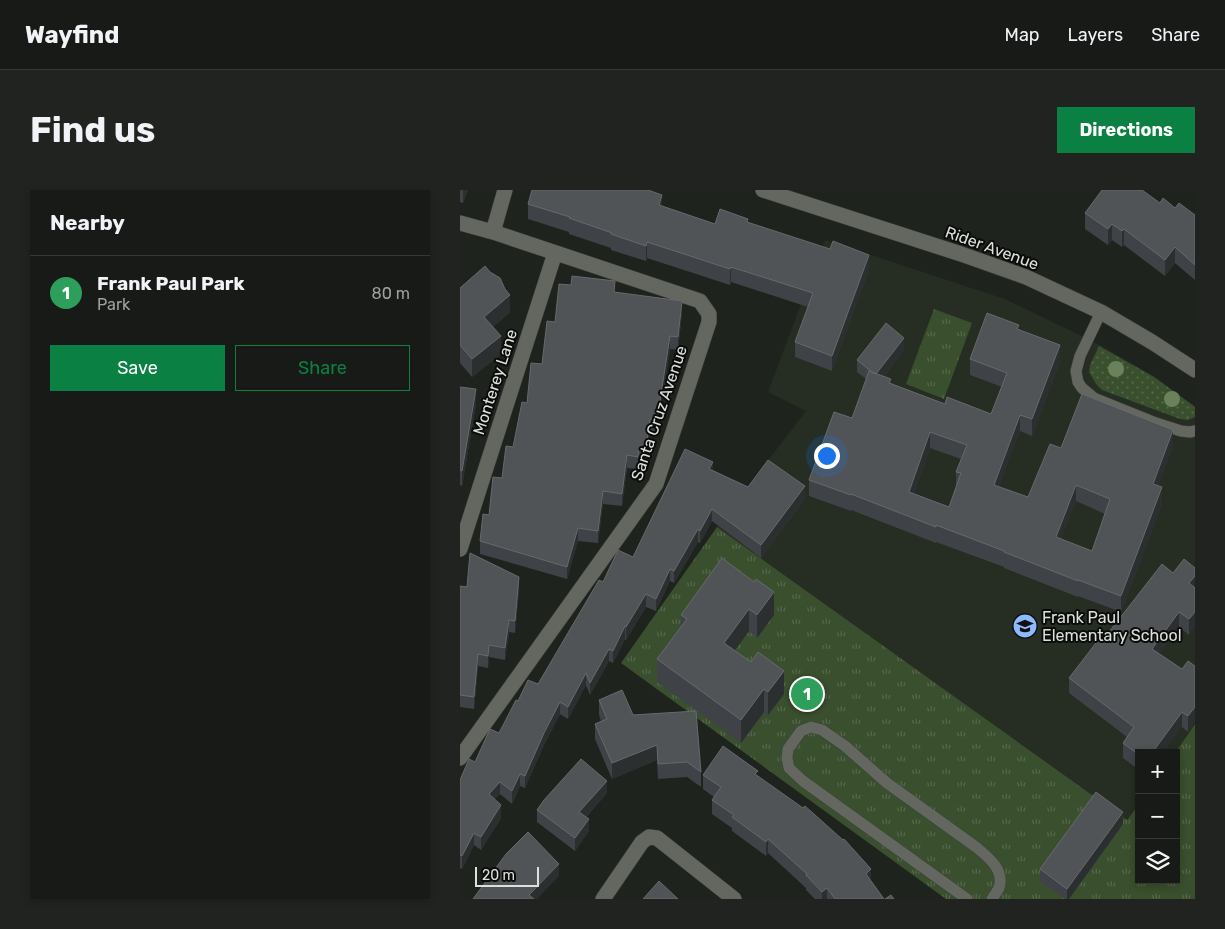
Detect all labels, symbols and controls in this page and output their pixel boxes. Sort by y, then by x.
text: Wayfind [25,21,119,49]
text: Map [1005,24,1040,46]
text: Layers [1068,24,1123,46]
text: Share [1151,24,1200,46]
button: Directions [1057,107,1195,153]
text: Find us [30,109,155,151]
text: Nearby [50,210,125,235]
street label: Rider Avenue [943,222,1041,274]
text: Frank Paul Park [97,272,245,295]
text: 1 [62,284,70,303]
text: 80 m [372,284,410,303]
text: Park [97,295,130,314]
street label: Monterey Lane [469,327,521,437]
street label: Santa Cruz Avenue [627,343,691,483]
button: Save [50,345,225,391]
button: Share [235,345,410,391]
your location [814,443,840,469]
place label: Frank Paul Elementary School [1042,608,1182,645]
school or university icon: Frank Paul Elementary School [1012,613,1038,639]
pin: 1 [791,675,823,713]
map controls [1135,749,1180,884]
button: + [1135,749,1180,794]
button: − [1135,794,1180,839]
button: layers [1135,839,1180,884]
scale bar [475,864,539,887]
text: 20 m [482,867,515,884]

